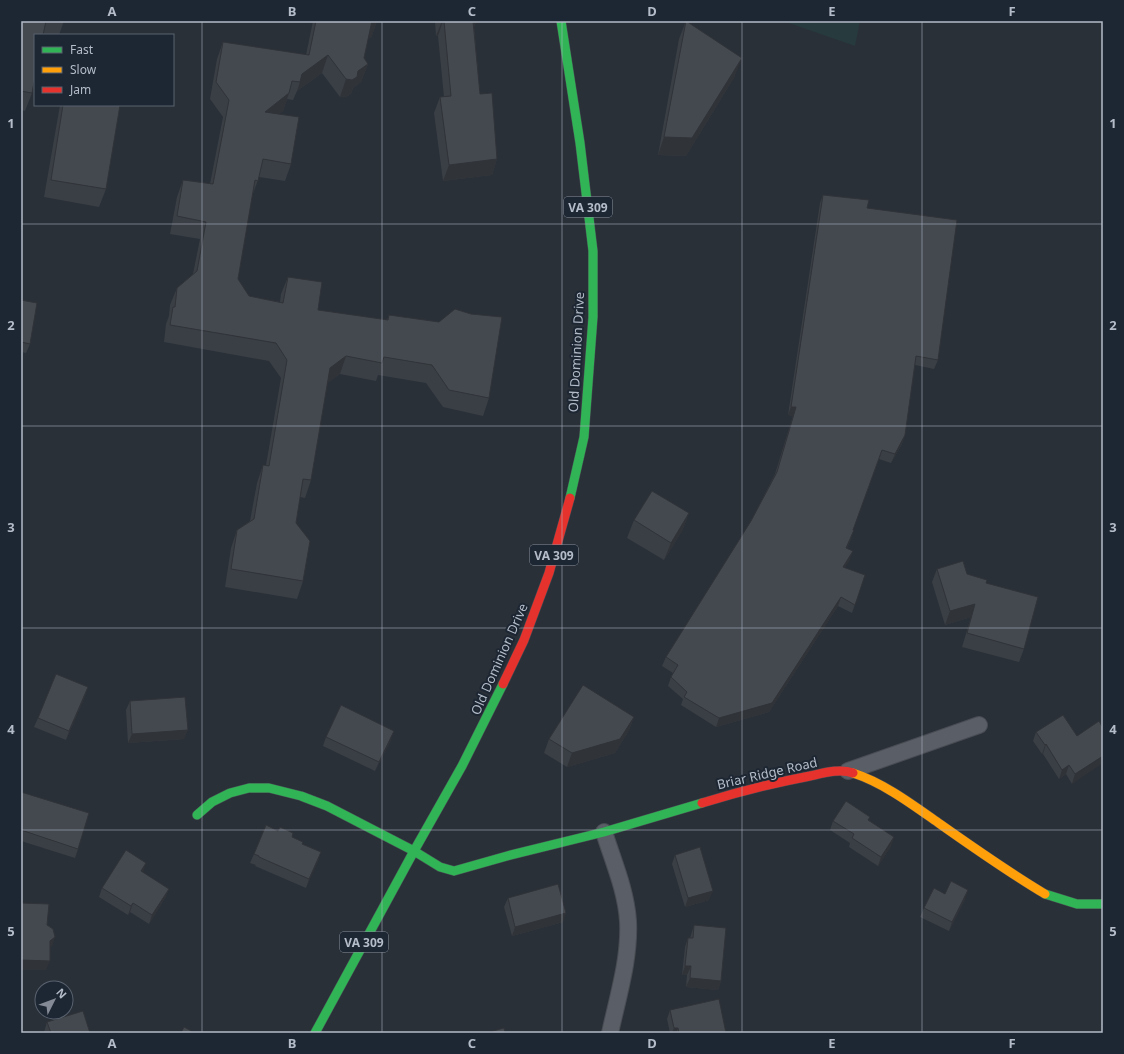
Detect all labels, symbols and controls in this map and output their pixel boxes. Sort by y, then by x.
text: A [108,2,117,20]
text: B [288,2,296,20]
text: C [468,2,476,20]
text: D [647,2,657,20]
text: E [828,2,836,20]
text: F [1008,2,1016,20]
legend [34,34,174,106]
text: Fast [70,41,94,58]
text: Slow [70,61,97,78]
text: Jam [69,81,91,98]
text: 1 [7,114,15,132]
text: 1 [1109,114,1117,132]
road number: VA 309 [564,197,612,217]
street label: Old Dominion Drive [564,291,588,413]
text: 2 [7,316,15,334]
text: 2 [1109,316,1117,334]
text: 3 [7,518,15,536]
text: 3 [1109,518,1117,536]
road number: VA 309 [530,545,578,565]
street label: Old Dominion Drive [466,600,532,718]
text: 4 [7,720,15,738]
text: 4 [1109,720,1117,738]
street label: Briar Ridge Road [715,753,819,793]
text: 5 [7,922,15,940]
text: 5 [1109,922,1117,940]
road number: VA 309 [340,932,388,952]
north arrow [34,980,74,1020]
text: N [53,985,70,1001]
text: A [108,1034,117,1052]
text: B [288,1034,296,1052]
text: C [468,1034,476,1052]
text: D [647,1034,657,1052]
text: E [828,1034,836,1052]
text: F [1008,1034,1016,1052]

